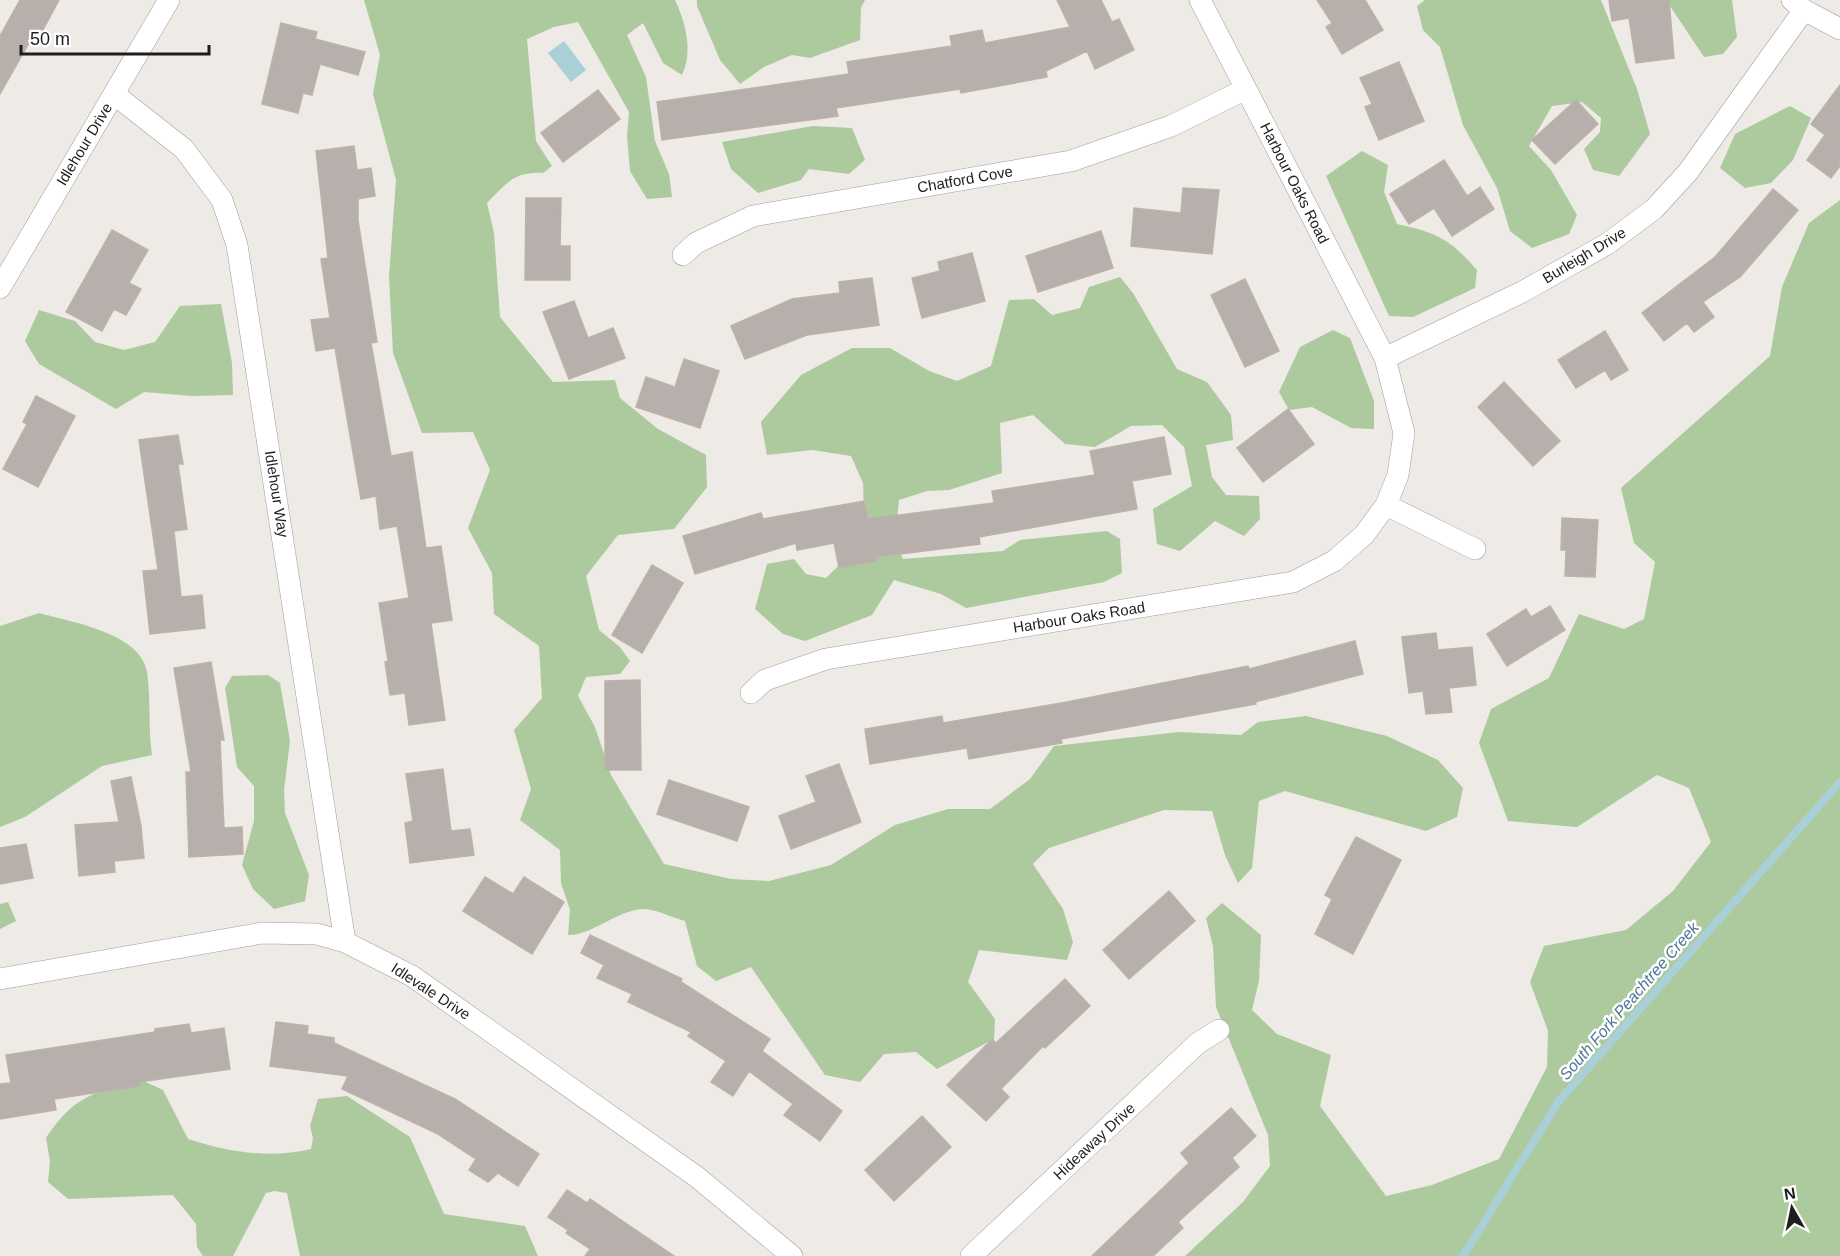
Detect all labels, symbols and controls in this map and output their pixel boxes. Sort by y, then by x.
scale bar [21,18,208,56]
text: 50 m [30,29,70,49]
street label: Idlehour Drive [53,100,115,188]
street label: Harbour Oaks Road [1257,120,1333,246]
street label: Chatford Cove [916,162,1014,196]
street label: Burleigh Drive [1539,223,1629,287]
street label: Idlehour Way [262,449,292,539]
street label: Harbour Oaks Road [1012,598,1146,636]
water label: South Fork Peachtree Creek [1556,918,1703,1083]
street label: Idlevale Drive [388,959,474,1023]
street label: Hideaway Drive [1050,1099,1138,1183]
north arrow [1762,1178,1822,1238]
text: N [1783,1184,1797,1203]

